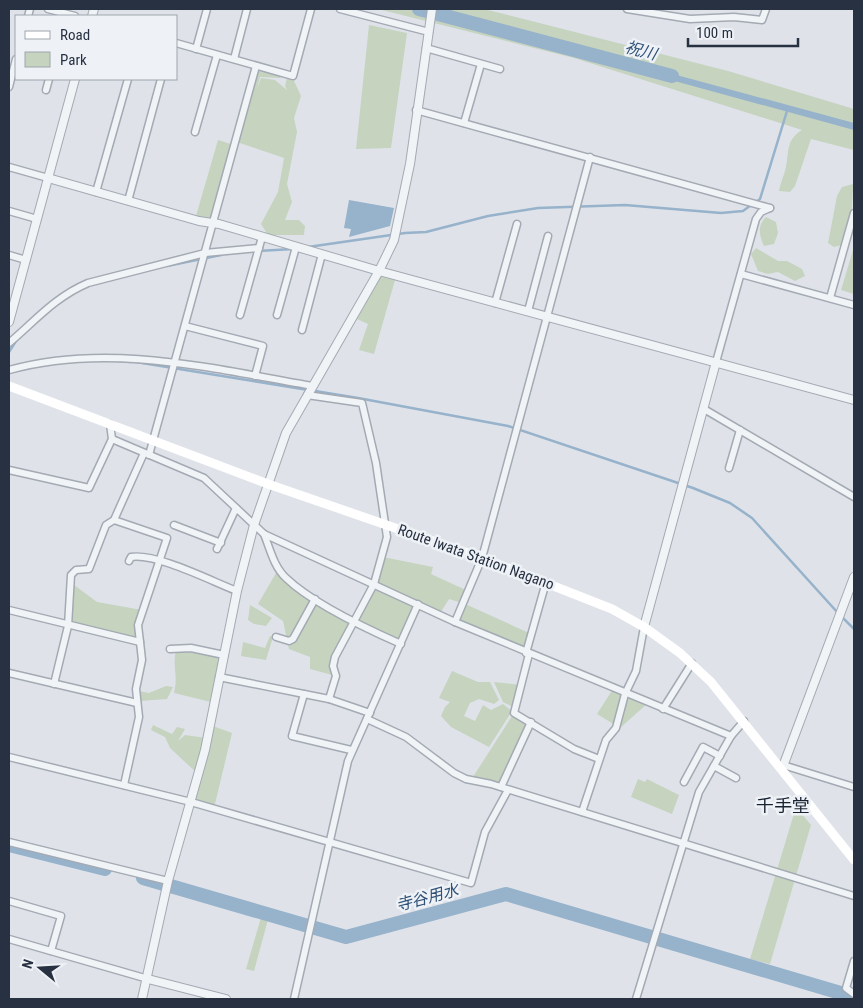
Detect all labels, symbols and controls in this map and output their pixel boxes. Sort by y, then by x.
legend [15,15,178,80]
scale bar [688,15,798,47]
text: 100 m [696,24,733,42]
text: Road [60,26,90,44]
water label: 祝川 [623,37,661,64]
text: Park [60,51,87,69]
street label: Route Iwata Station Nagano [395,520,557,594]
district label: 千手堂 [756,795,810,816]
water label: 寺谷用水 [394,880,462,915]
north arrow [15,943,65,993]
text: N [19,957,37,971]

